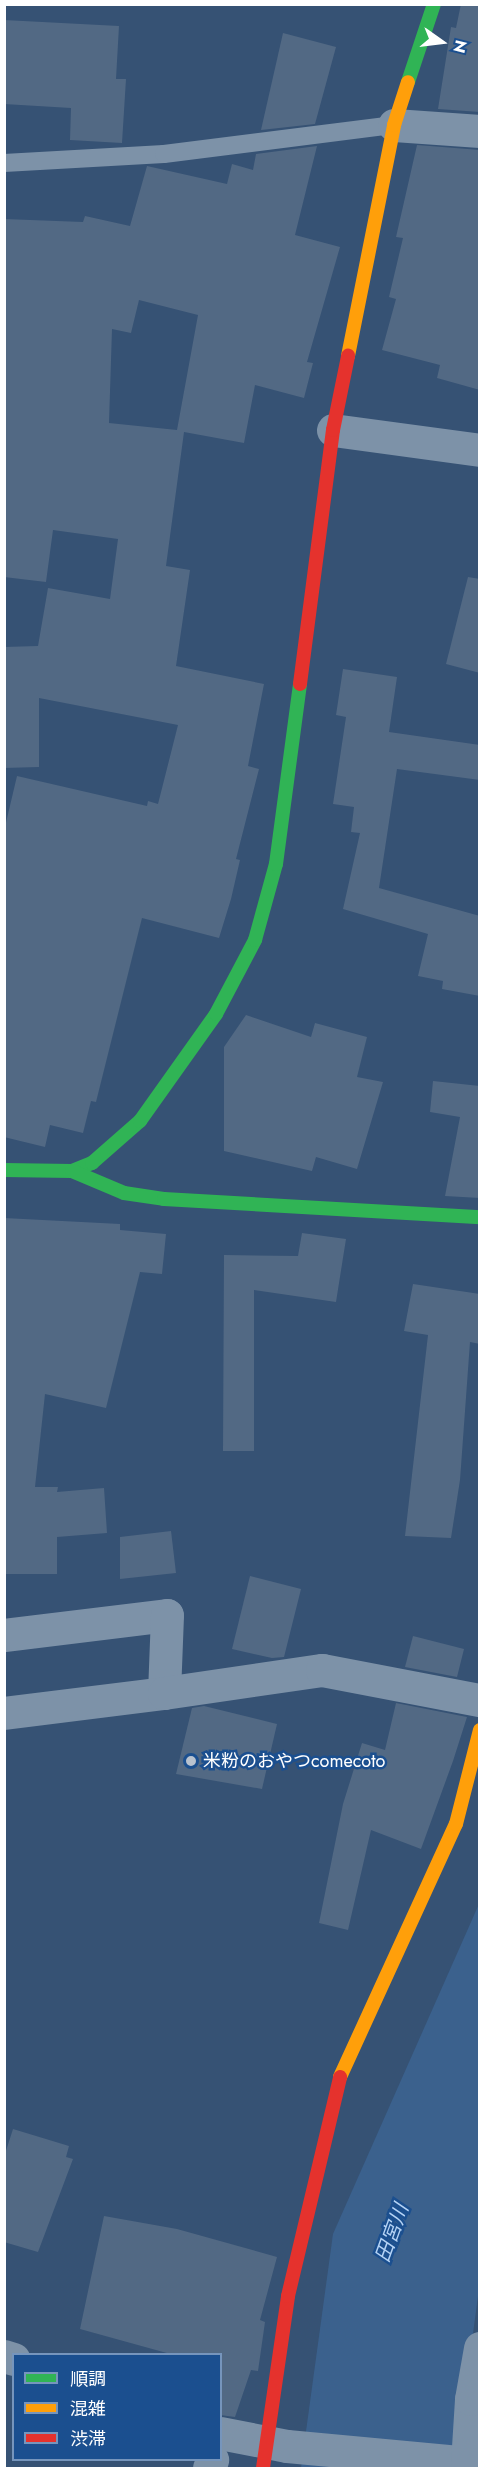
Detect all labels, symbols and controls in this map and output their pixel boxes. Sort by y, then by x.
north arrow [412,12,472,72]
text: N [447,38,473,55]
place label: 米粉のおやつcomecoto [203,1750,385,1772]
marker: 米粉のおやつcomecoto [184,1754,198,1768]
water label: 田宮川 [370,2201,414,2265]
legend [12,2353,222,2461]
text: 順調 [70,2366,106,2392]
text: 混雑 [70,2396,106,2422]
text: 渋滞 [70,2426,106,2452]

